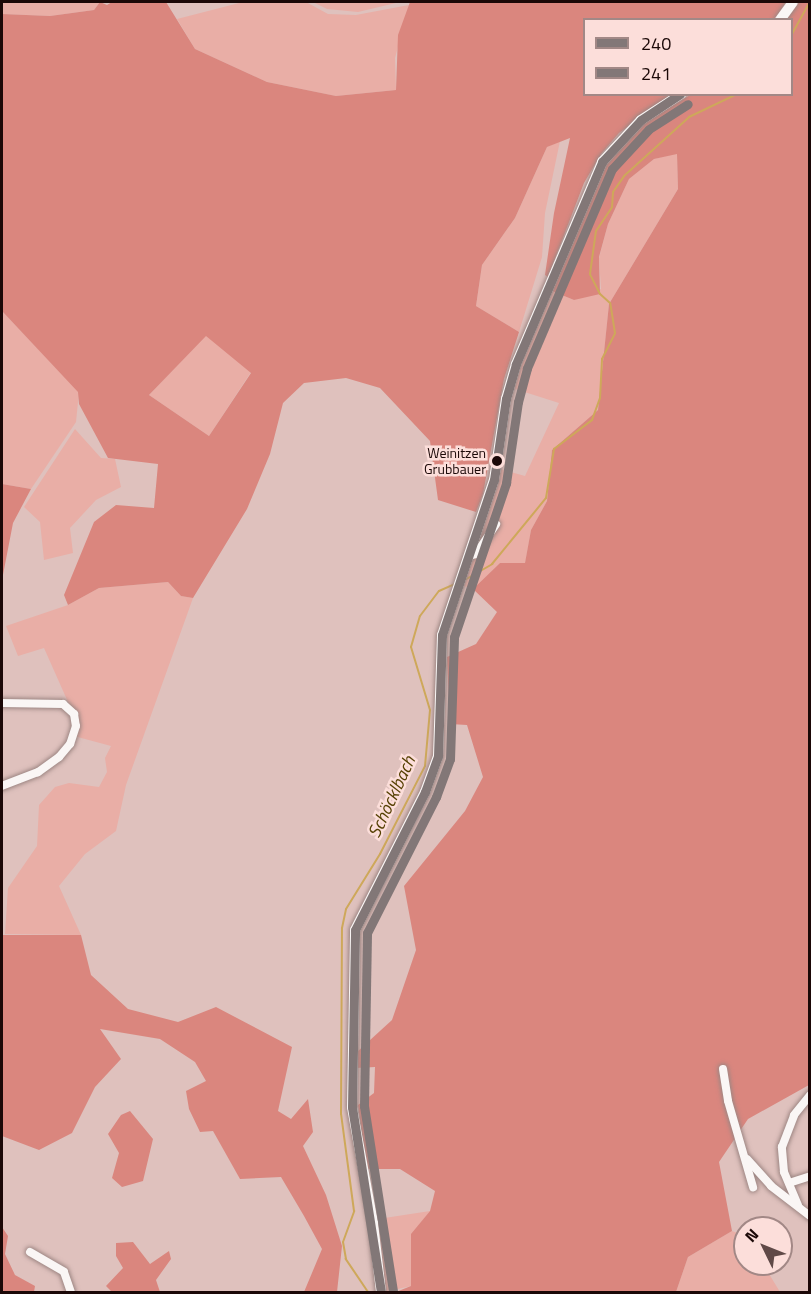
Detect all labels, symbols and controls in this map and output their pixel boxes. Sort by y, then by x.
legend [583,18,793,96]
text: 240 [641,30,671,57]
text: 241 [641,60,671,87]
place label: Weinitzen Grubbauer [424,445,486,478]
marker: Weinitzen Grubbauer [491,455,503,467]
water label: Schöcklbach [364,753,420,841]
north arrow [733,1216,793,1276]
text: N [739,1223,764,1247]

